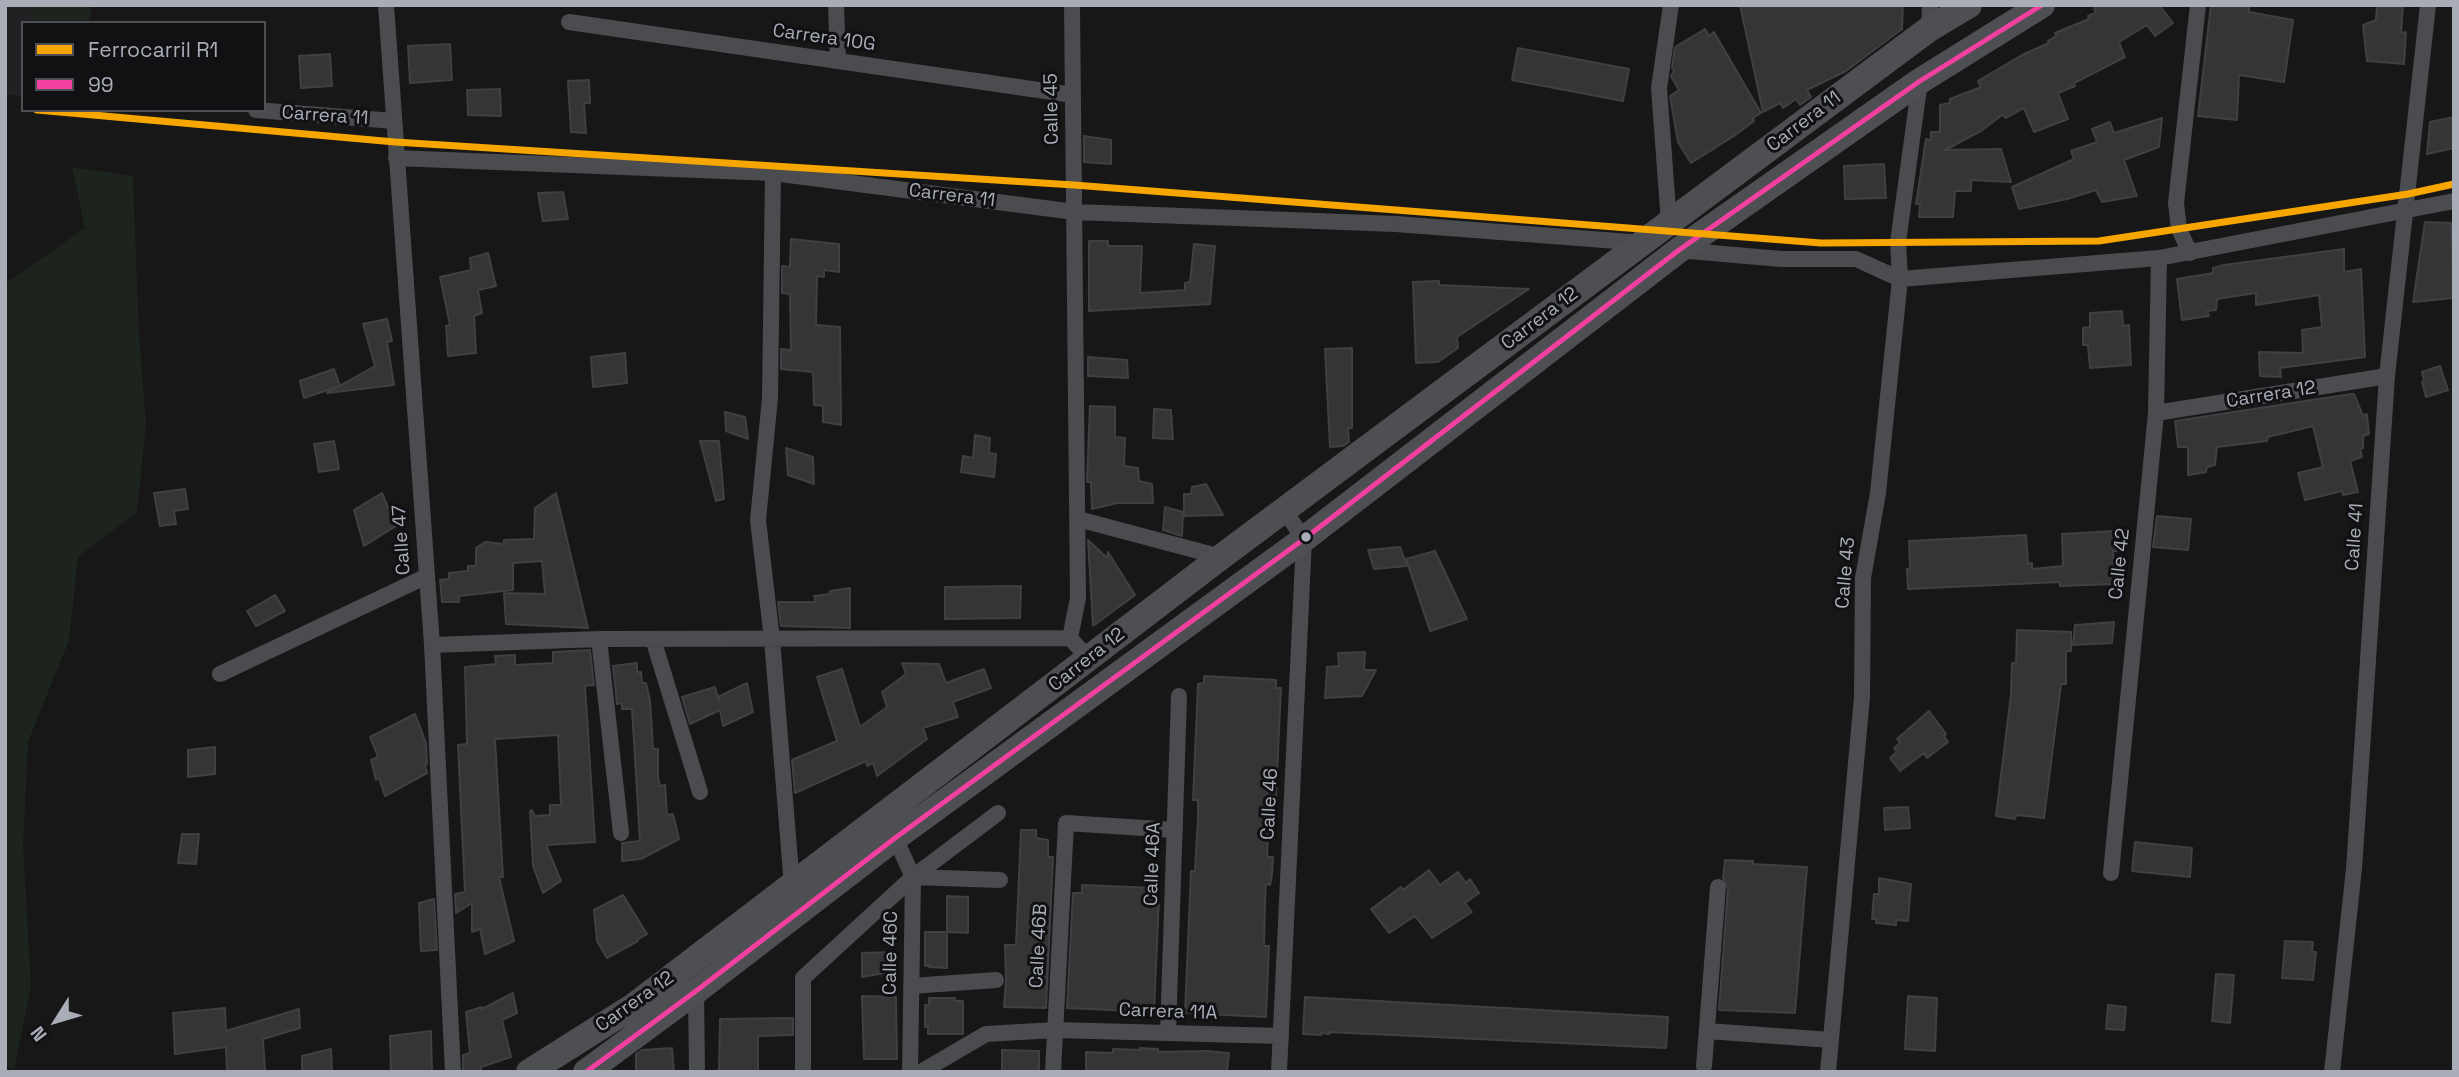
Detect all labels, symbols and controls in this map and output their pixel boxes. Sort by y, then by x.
street label: Carrera 10G [771,19,877,57]
legend [21,21,266,112]
text: Ferrocarril R1 [88,36,218,63]
text: 99 [88,71,114,98]
street label: Calle 45 [1040,73,1064,145]
street label: Carrera 11 [1762,87,1846,157]
street label: Carrera 11 [281,102,369,130]
street label: Carrera 11 [907,179,997,213]
street label: Carrera 12 [1497,283,1583,355]
street label: Carrera 12 [2225,377,2317,413]
street label: Calle 41 [2341,502,2369,572]
street label: Calle 47 [388,504,416,576]
street label: Calle 42 [2105,527,2135,601]
unlabelled marker [1299,530,1313,544]
street label: Calle 43 [1832,536,1860,610]
street label: Carrera 12 [1044,623,1130,697]
street label: Calle 46 [1257,767,1283,841]
street label: Calle 46A [1140,822,1166,906]
street label: Calle 46B [1025,903,1053,989]
street label: Calle 46C [879,911,903,995]
street label: Carrera 12 [591,967,679,1037]
north arrow [21,986,91,1056]
street label: Carrera 11A [1118,999,1218,1025]
text: N [25,1021,53,1047]

